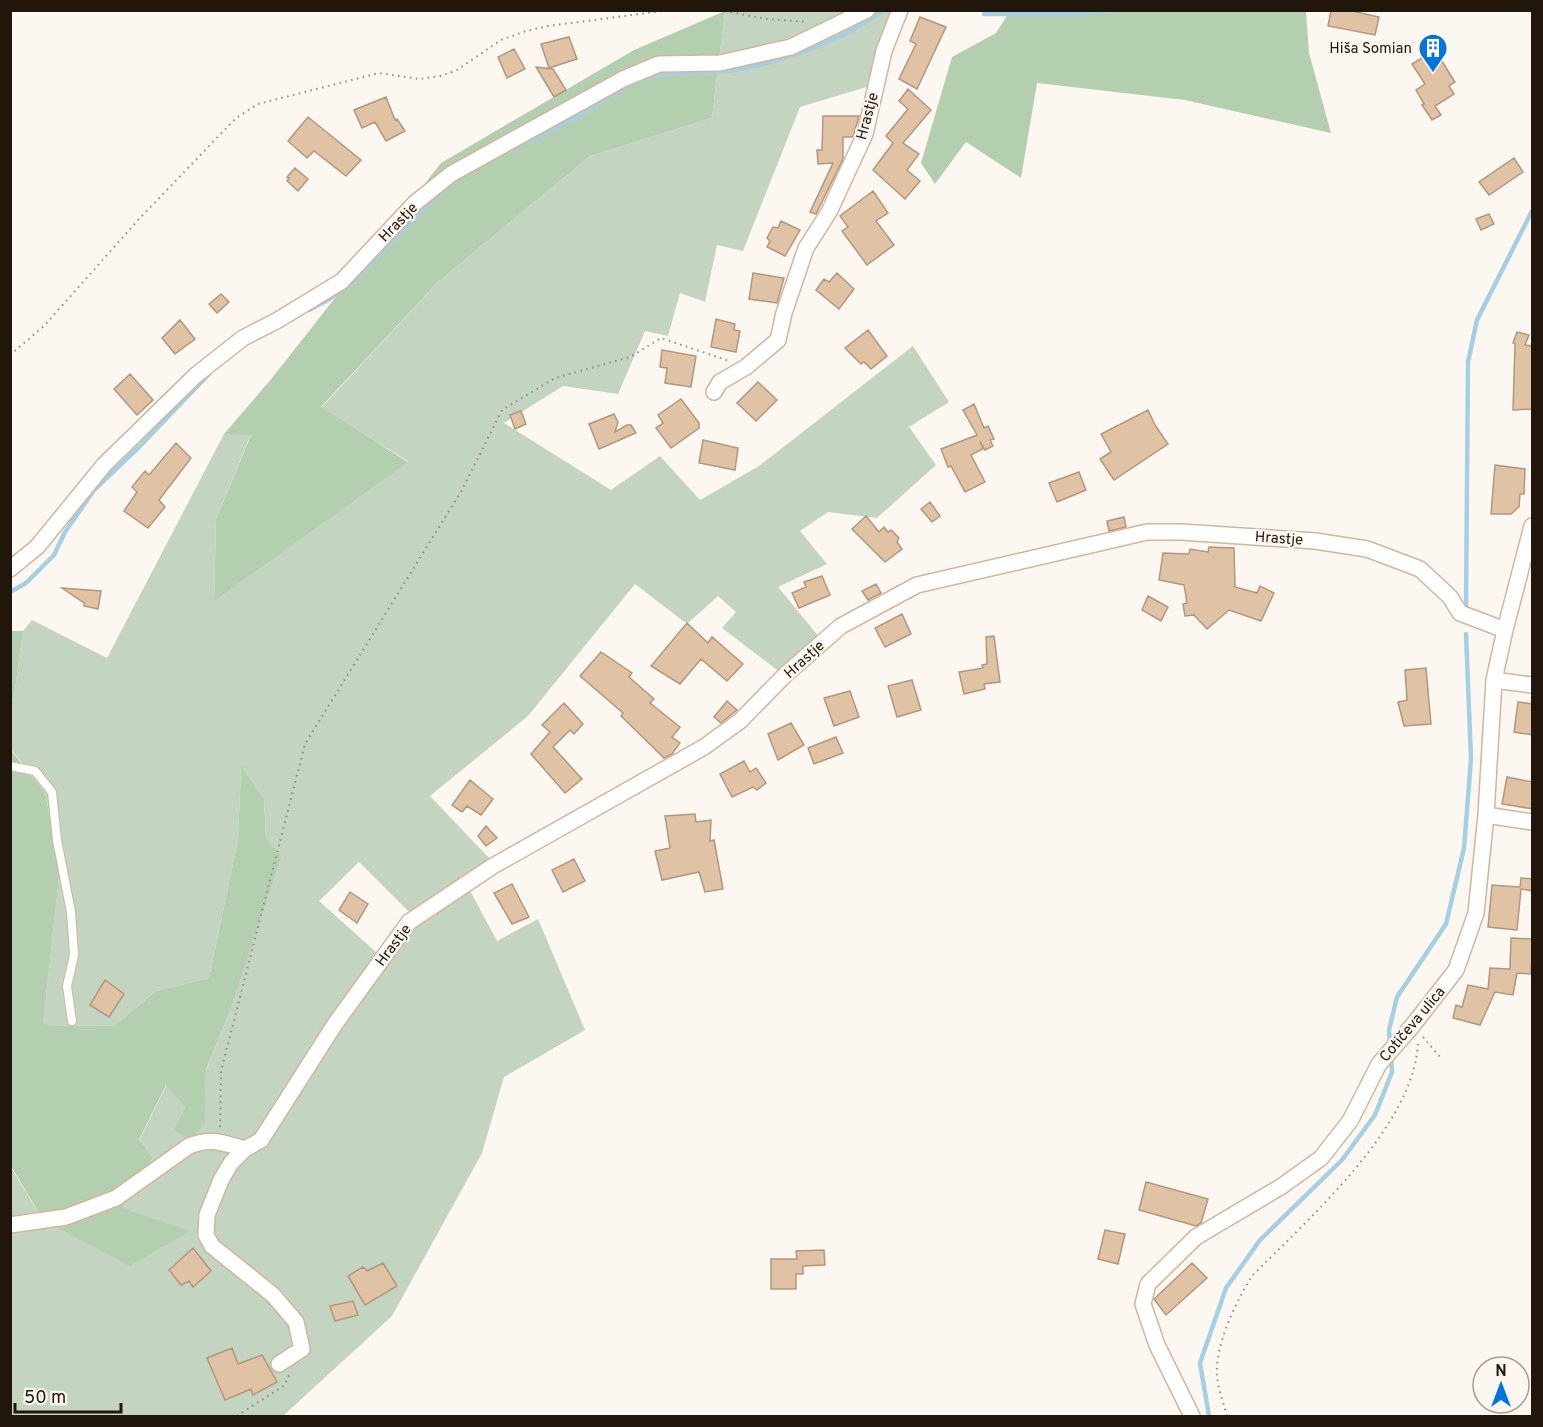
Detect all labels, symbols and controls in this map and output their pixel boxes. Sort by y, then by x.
building icon: Hiša Somian [1417,32,1449,74]
place label: Hiša Somian [1329,40,1412,59]
street label: Hrastje [853,91,884,142]
street label: Hrastje [375,199,423,247]
street label: Hrastje [1254,528,1304,551]
street label: Hrastje [781,637,829,683]
street label: Hrastje [372,921,416,971]
street label: Cotičeva ulica [1376,983,1450,1067]
north arrow [1471,1355,1531,1415]
text: N [1495,1362,1507,1382]
scale bar [15,1376,122,1414]
text: 50 m [24,1387,66,1410]

